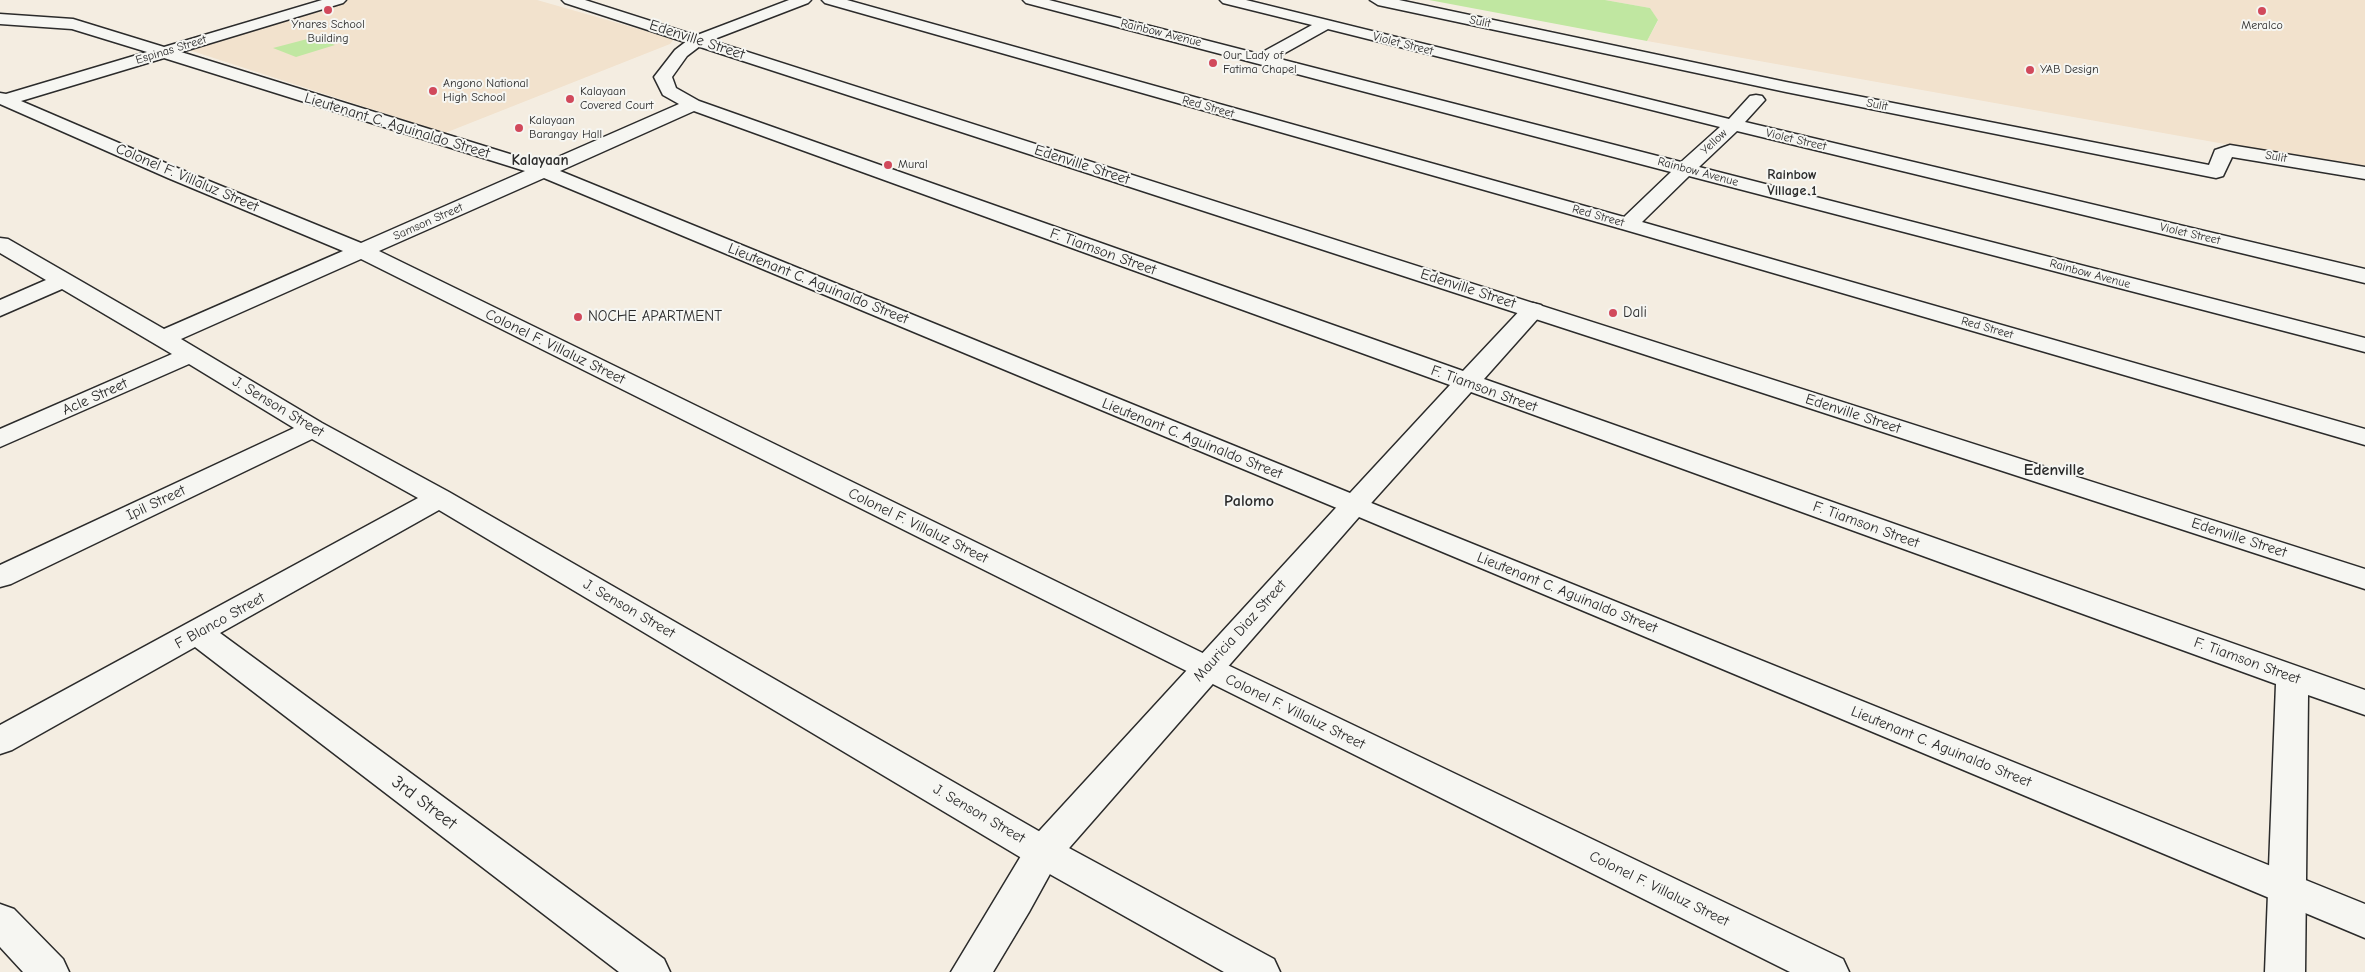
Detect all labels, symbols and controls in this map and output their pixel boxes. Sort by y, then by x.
marker: Ynares School Building [322,4,334,16]
marker: Meralco [2256,5,2268,17]
street label: Sulit [1468,13,1492,31]
street label: Edenville Street [647,16,747,64]
street label: Rainbow Avenue [1119,16,1203,50]
place label: Ynares School Building [291,18,365,46]
place label: Meralco [2241,19,2283,33]
street label: Violet Street [1371,30,1435,58]
street label: Espinas Street [134,32,208,68]
place label: Our Lady of Fatima Chapel [1223,49,1297,77]
marker: Our Lady of Fatima Chapel [1207,57,1219,69]
place label: YAB Design [2040,63,2099,77]
marker: YAB Design [2024,64,2036,76]
place label: Angono National High School [443,77,528,105]
marker: Angono National High School [427,85,439,97]
place label: Kalayaan Covered Court [580,85,653,113]
street label: Lieutenant C. Aguinaldo Street [302,89,492,163]
marker: Kalayaan Covered Court [564,93,576,105]
street label: Red Street [1180,93,1236,121]
street label: Sulit [1865,96,1889,114]
place label: Kalayaan Barangay Hall [529,114,602,142]
marker: Kalayaan Barangay Hall [513,122,525,134]
street label: Yellow [1698,126,1730,158]
street label: Violet Street [1764,126,1828,154]
street label: Colonel F. Villaluz Street [113,140,261,216]
street label: Edenville Street [1032,141,1132,189]
street label: Sulit [2264,148,2288,166]
district label: Kalayaan [511,152,569,170]
street label: Rainbow Avenue [1656,154,1740,190]
place label: Mural [898,158,928,172]
marker: Mural [882,159,894,171]
district label: Rainbow Village 1 [1767,167,1817,200]
street label: Samson Street [391,200,465,244]
street label: Red Street [1570,202,1626,230]
street label: Violet Street [2158,220,2222,248]
street label: F. Tiamson Street [1047,224,1159,280]
street label: Lieutenant C. Aguinaldo Street [725,239,911,329]
street label: Rainbow Avenue [2048,256,2132,292]
street label: Edenville Street [1418,265,1518,313]
place label: Dali [1623,304,1647,322]
street label: Colonel F. Villaluz Street [482,305,628,389]
marker: Dali [1607,307,1619,319]
place label: NOCHE APARTMENT [588,308,722,326]
marker: NOCHE APARTMENT [572,311,584,323]
street label: Red Street [1959,314,2015,342]
street label: F. Tiamson Street [1428,361,1540,417]
street label: J. Senson Street [229,373,327,441]
street label: Acle Street [60,375,130,419]
street label: Edenville Street [1803,390,1903,438]
street label: Lieutenant C. Aguinaldo Street [1099,394,1285,484]
district label: Edenville [2024,460,2084,480]
street label: Ipil Street [124,482,188,524]
street label: Colonel F. Villaluz Street [845,484,991,568]
district label: Palomo [1224,491,1274,511]
street label: F. Tiamson Street [1810,497,1922,553]
street label: Edenville Street [2189,514,2289,562]
street label: Lieutenant C. Aguinaldo Street [1474,548,1660,638]
street label: J. Senson Street [580,575,678,643]
street label: Mauricia Diaz Street [1190,577,1290,685]
street label: F Blanco Street [172,589,268,653]
street label: F. Tiamson Street [2191,633,2303,689]
street label: Colonel F. Villaluz Street [1222,670,1368,754]
street label: Lieutenant C. Aguinaldo Street [1848,702,2034,792]
street label: 3rd Street [387,771,461,835]
street label: J. Senson Street [930,780,1028,848]
street label: Colonel F. Villaluz Street [1586,847,1732,931]

